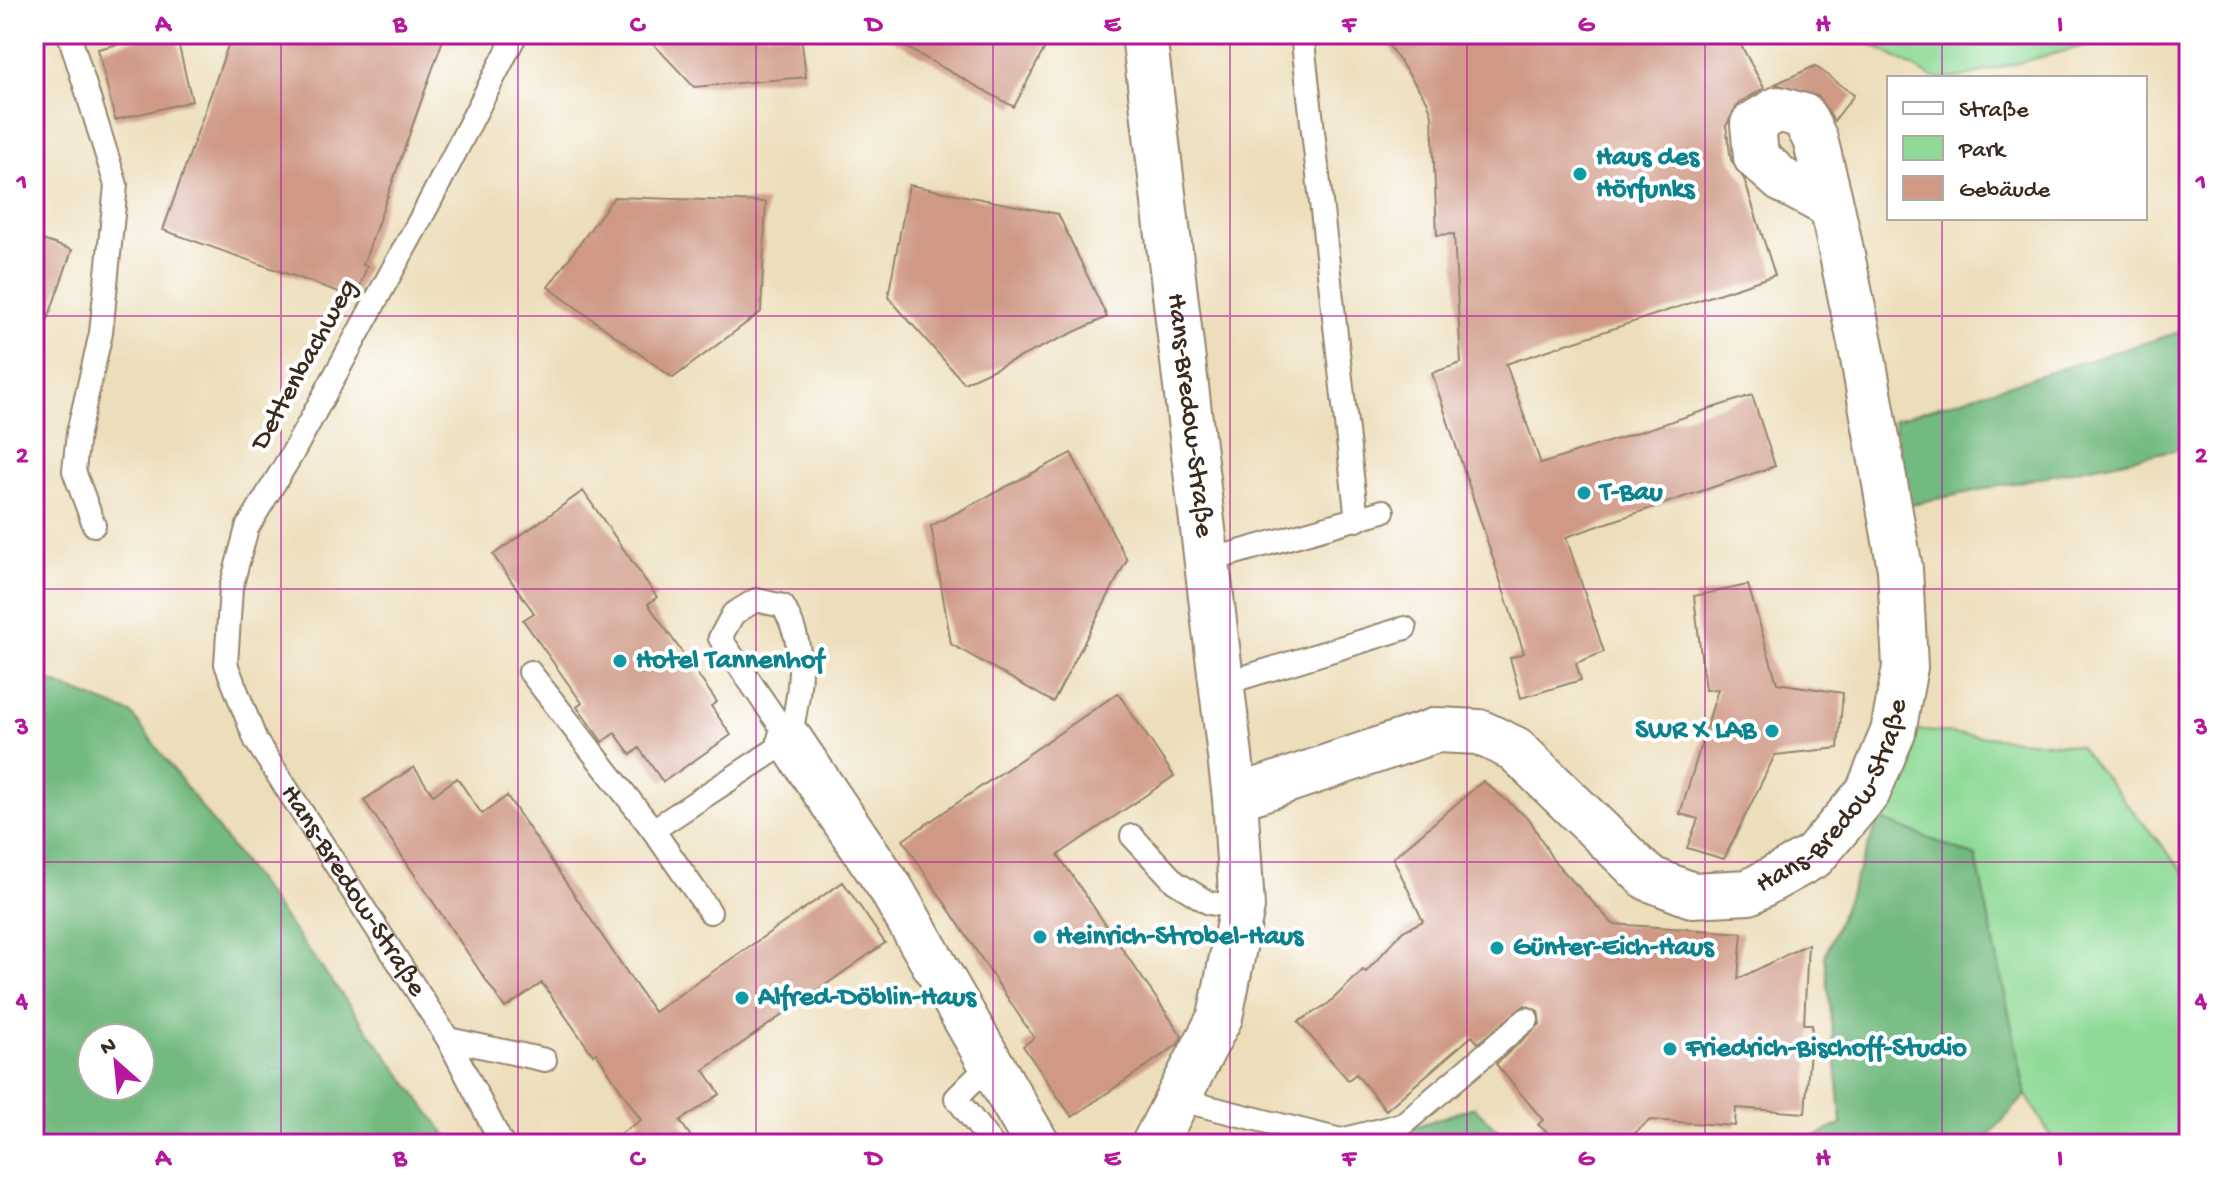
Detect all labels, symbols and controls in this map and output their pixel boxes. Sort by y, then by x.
text: A [154,11,172,42]
text: B [392,11,408,42]
text: C [630,11,647,42]
text: D [864,11,884,42]
text: E [1104,11,1122,42]
text: F [1341,11,1357,42]
text: G [1578,11,1596,42]
text: H [1816,11,1832,42]
text: I [2057,11,2063,42]
legend [1887,76,2147,220]
text: Straße [1959,97,2029,126]
text: Park [1958,137,2007,166]
place label: Haus des Hörfunks [1596,142,1700,207]
marker: Haus des Hörfunks [1571,165,1589,183]
text: 1 [16,169,27,200]
text: 1 [2195,169,2206,200]
text: Gebäude [1959,177,2051,206]
street label: Dettenbachweg [243,274,366,458]
street label: Hans-Bredow-Straße [1159,291,1220,540]
text: 2 [16,442,29,473]
text: 2 [2195,442,2208,473]
place label: T-Bau [1598,477,1663,510]
marker: T-Bau [1575,484,1593,502]
place label: Hotel Tannenhof [636,645,826,678]
marker: Hotel Tannenhof [611,652,629,670]
street label: Hans-Bredow-Straße [1750,696,1915,901]
text: 3 [14,714,29,745]
text: 3 [2193,714,2208,745]
place label: SWR X LAB [1635,715,1758,748]
marker: SWR X LAB [1763,722,1781,740]
street label: Hans-Bredow-Straße [272,779,433,1004]
place label: Heinrich-Strobel-Haus [1056,921,1305,954]
marker: Heinrich-Strobel-Haus [1031,928,1049,946]
place label: Günter-Eich-Haus [1513,932,1715,965]
marker: Günter-Eich-Haus [1488,939,1506,957]
place label: Alfred-Döblin-Haus [757,982,977,1015]
text: 4 [15,987,29,1018]
text: 4 [2194,987,2208,1018]
marker: Alfred-Döblin-Haus [733,989,751,1007]
north arrow [76,1022,156,1102]
text: N [96,1033,121,1063]
place label: Friedrich-Bischoff-Studio [1685,1033,1967,1066]
marker: Friedrich-Bischoff-Studio [1661,1040,1679,1058]
text: A [154,1145,172,1176]
text: B [392,1145,408,1176]
text: C [630,1145,647,1176]
text: D [864,1145,884,1176]
text: E [1104,1145,1122,1176]
text: F [1341,1145,1357,1176]
text: G [1578,1145,1596,1176]
text: H [1816,1145,1832,1176]
text: I [2057,1145,2063,1176]

